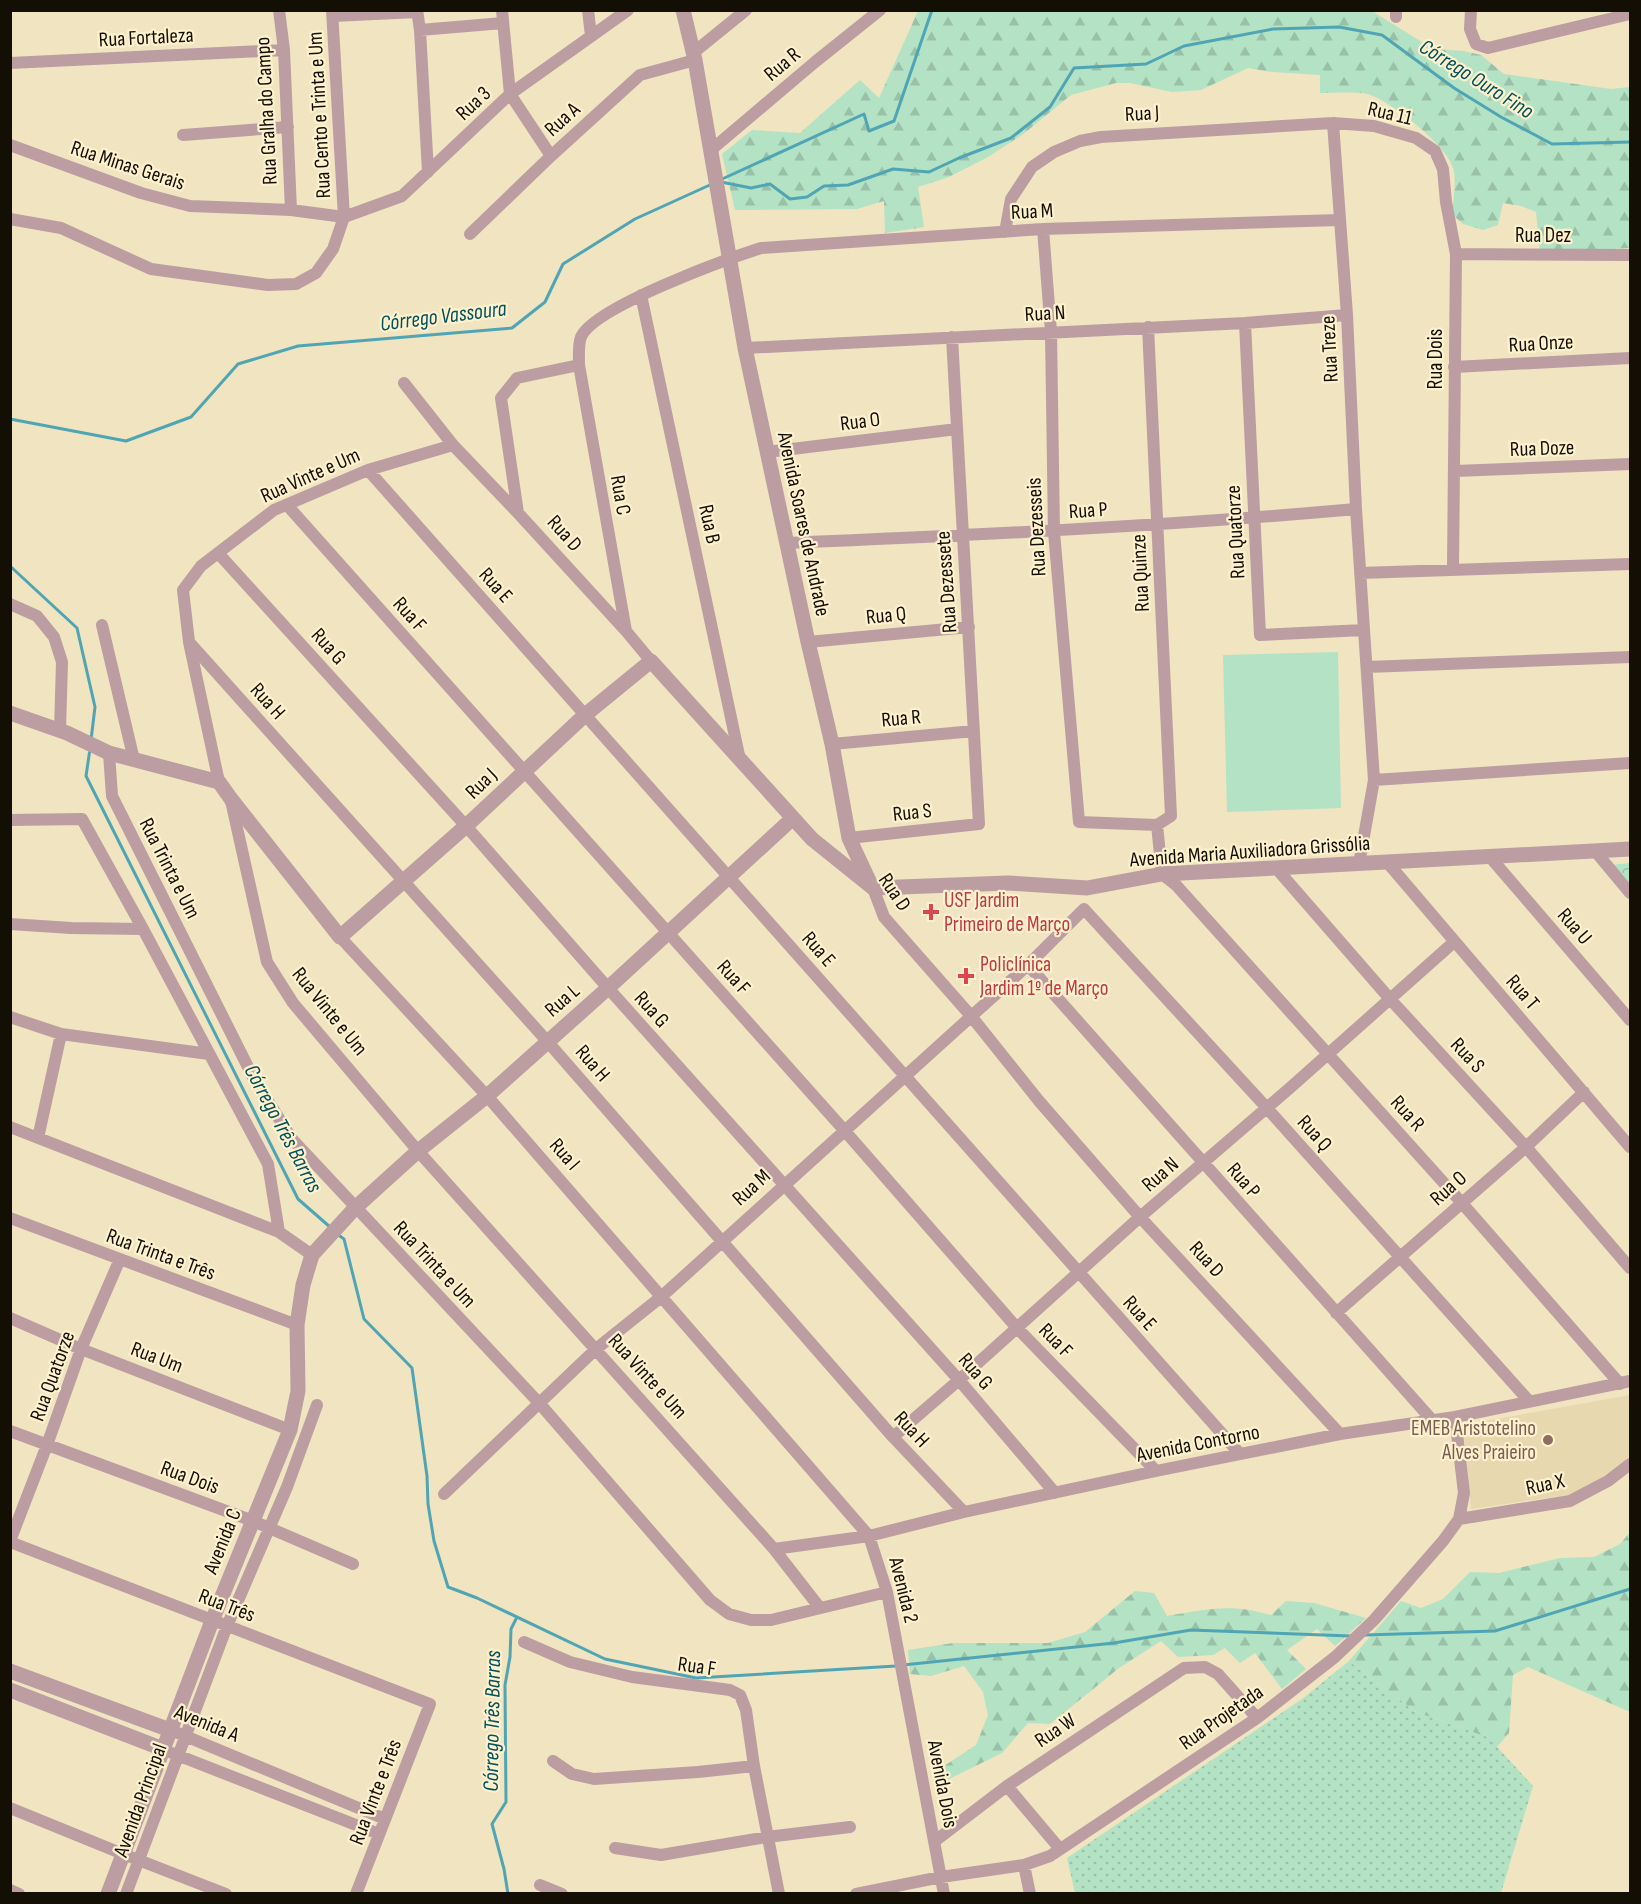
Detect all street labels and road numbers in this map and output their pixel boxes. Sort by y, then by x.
street label: Rua Fortaleza [98,23,194,52]
street label: Rua Cento e Trinta e Um [303,31,336,199]
street label: Rua Gralha do Campo [250,36,283,186]
street label: Rua R [759,42,806,87]
street label: Rua 3 [451,81,496,126]
street label: Rua A [540,96,586,142]
street label: Rua 11 [1365,96,1415,131]
street label: Rua J [1124,100,1160,127]
street label: Rua Minas Gerais [68,135,188,196]
street label: Rua M [1010,198,1054,225]
street label: Rua Dez [1515,223,1572,248]
street label: Rua N [1024,300,1066,327]
street label: Rua Treze [1315,315,1344,383]
street label: Rua Dois [1423,329,1448,389]
street label: Rua Onze [1508,329,1574,358]
street label: Rua O [839,407,882,436]
street label: Avenida Soares de Andrade [772,429,835,618]
street label: Rua Doze [1509,435,1575,462]
street label: Rua Vinte e Um [257,442,364,508]
street label: Rua C [605,473,636,517]
street label: Rua Dezesseis [1021,477,1052,577]
street label: Rua Quatorze [1221,484,1250,579]
street label: Rua P [1068,497,1108,524]
street label: Rua B [693,502,726,546]
street label: Rua D [542,510,587,557]
street label: Rua Dezessete [930,530,963,634]
street label: Rua Quinze [1126,534,1155,612]
street label: Rua E [473,563,518,608]
street label: Rua F [388,592,432,637]
street label: Rua Q [865,601,907,630]
street label: Rua G [306,623,351,670]
street label: Rua H [245,678,290,725]
street label: Rua R [880,704,922,733]
street label: Rua J [460,762,502,804]
street label: Rua S [891,798,933,827]
street label: Rua Trinta e Um [134,814,206,923]
street label: Avenida Maria Auxiliadora Grissólia [1128,831,1371,872]
street label: Rua D [873,869,916,916]
street label: Rua U [1552,903,1597,950]
street label: Rua E [797,927,841,972]
street label: Rua F [712,955,756,1000]
street label: Rua Vinte e Um [287,962,373,1060]
street label: Rua T [1501,970,1545,1015]
street label: Rua L [540,978,585,1022]
street label: Rua G [629,986,674,1033]
street label: Rua S [1445,1033,1490,1078]
street label: Rua H [570,1040,615,1087]
street label: Rua R [1385,1090,1430,1137]
street label: Rua Q [1292,1110,1337,1157]
street label: Rua I [544,1133,585,1175]
street label: Rua N [1137,1152,1184,1197]
street label: Rua P [1221,1157,1266,1203]
street label: Rua M [727,1164,775,1211]
street label: Rua O [1425,1166,1472,1211]
street label: Rua Trinta e Um [388,1216,481,1313]
street label: Rua Trinta e Três [103,1223,219,1286]
street label: Rua D [1184,1236,1230,1283]
street label: Rua E [1117,1291,1162,1336]
street label: Rua F [1033,1318,1078,1363]
street label: Rua Quatorze [25,1328,80,1425]
street label: Rua Vinte e Um [603,1329,692,1424]
street label: Rua Um [127,1336,186,1379]
street label: Rua G [953,1348,998,1395]
street label: Rua H [889,1406,935,1453]
street label: Avenida Contorno [1133,1419,1262,1468]
street label: Rua Dois [157,1455,222,1500]
street label: Rua X [1524,1468,1567,1501]
street label: Avenida C [198,1505,247,1579]
street label: Avenida 2 [883,1554,924,1626]
street label: Rua Três [195,1583,259,1628]
street label: Rua F [676,1651,718,1682]
street label: Rua Projetada [1175,1679,1268,1755]
street label: Avenida A [170,1699,244,1748]
street label: Rua W [1030,1708,1081,1753]
street label: Rua Vinte e Três [344,1736,407,1848]
street label: Avenida Dois [922,1737,963,1830]
street label: Avenida Principal [108,1740,173,1861]

